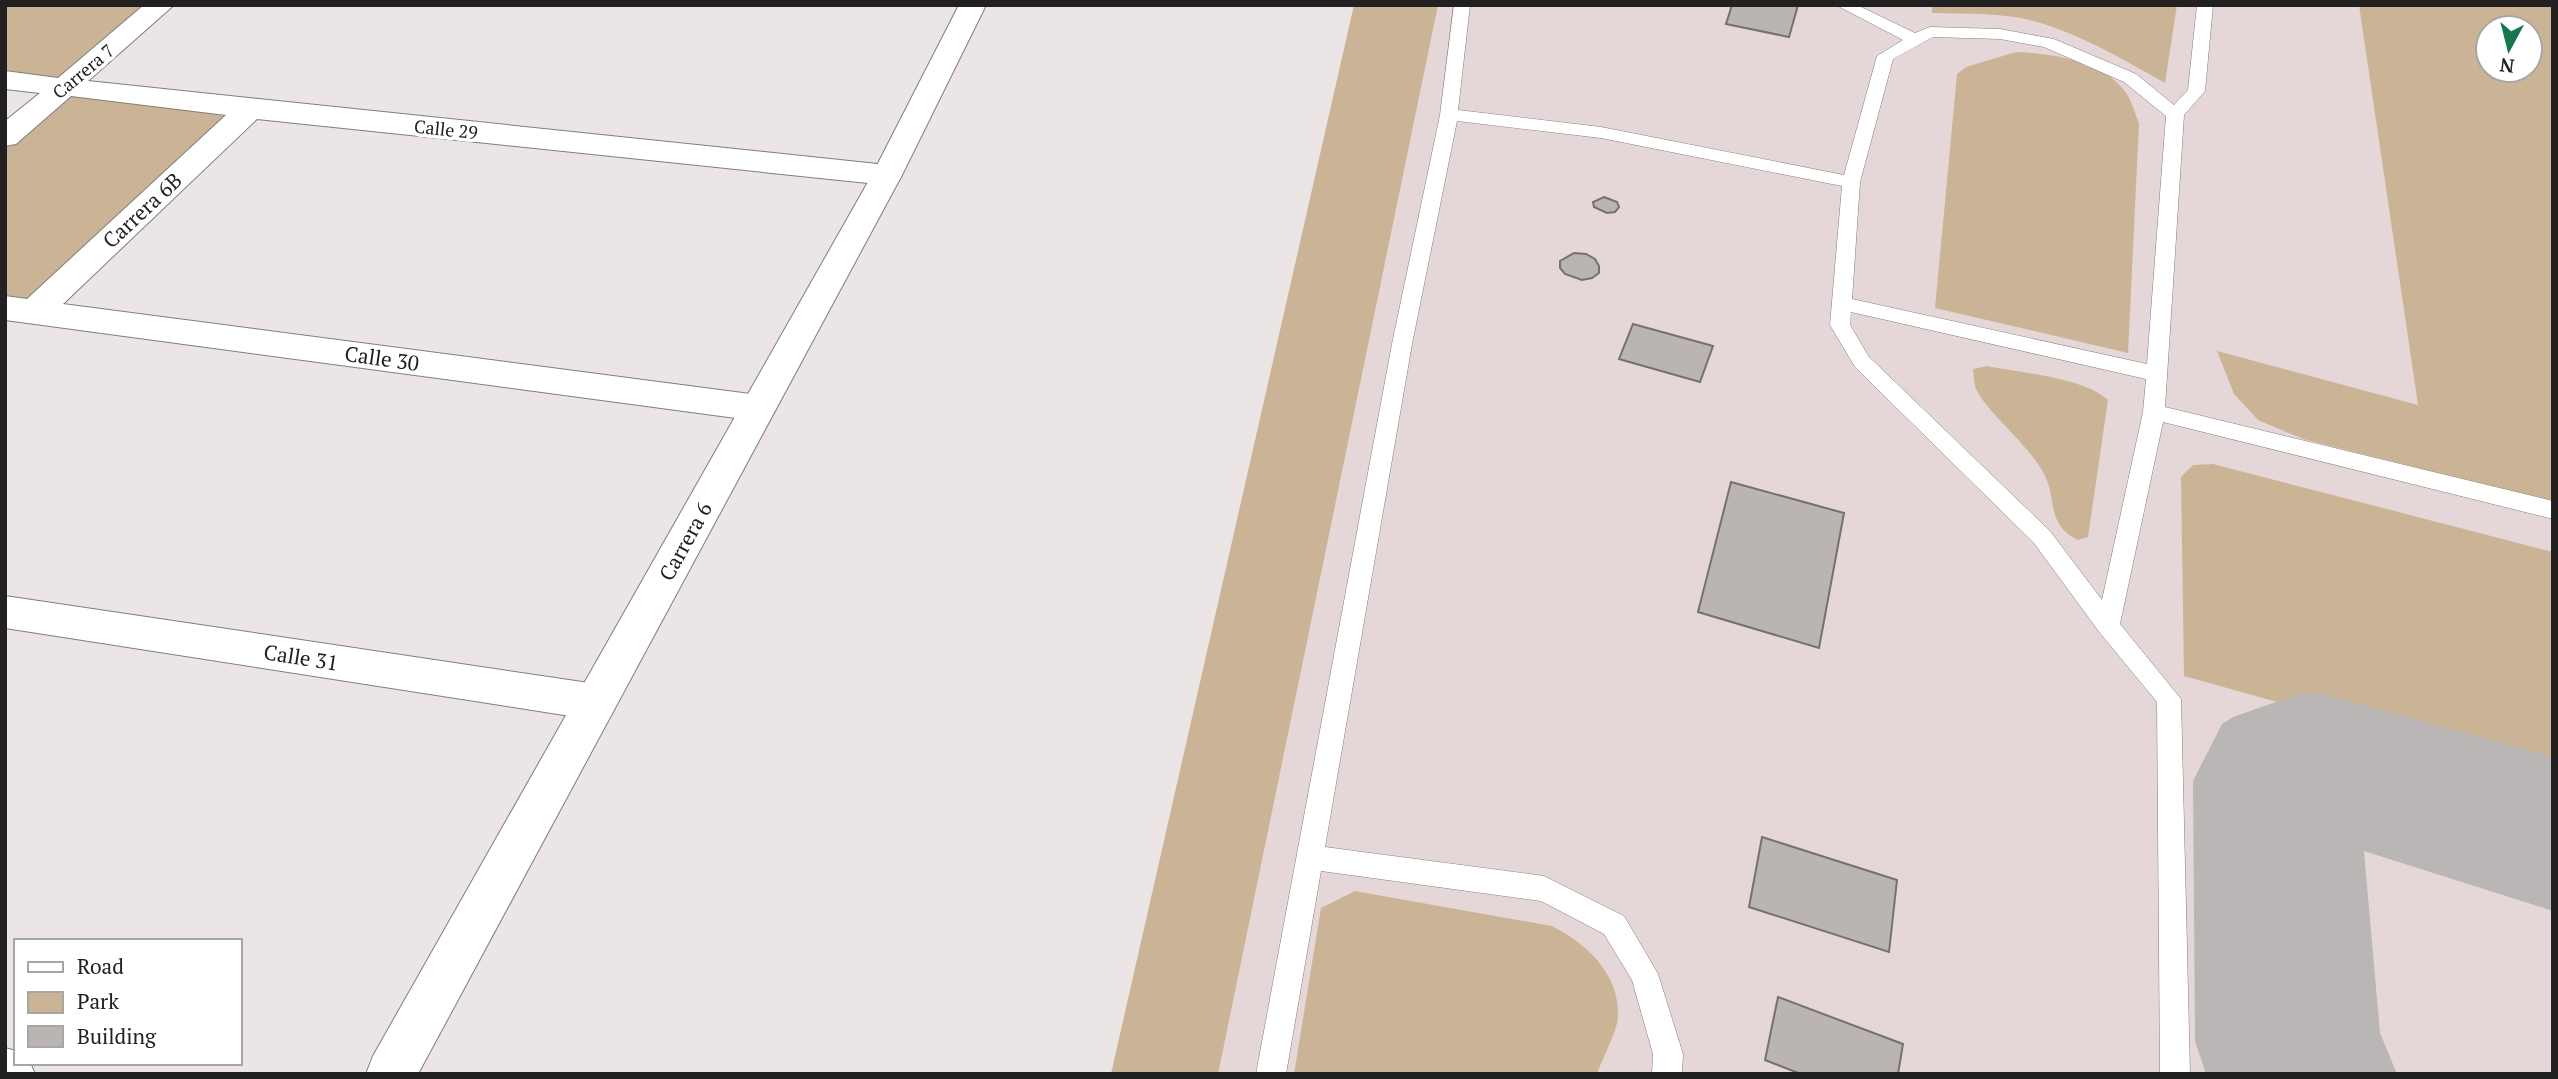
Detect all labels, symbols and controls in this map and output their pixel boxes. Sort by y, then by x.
north arrow [2474,14,2544,84]
street label: Carrera 7 [47,38,119,104]
text: N [2498,53,2516,80]
street label: Calle 29 [413,114,479,144]
street label: Carrera 6B [96,166,188,254]
street label: Calle 30 [343,339,421,377]
street label: Carrera 6 [652,497,718,585]
street label: Calle 31 [262,637,340,677]
legend [14,939,242,1065]
text: Road [77,952,124,980]
text: Park [77,987,119,1015]
text: Building [77,1022,157,1050]

